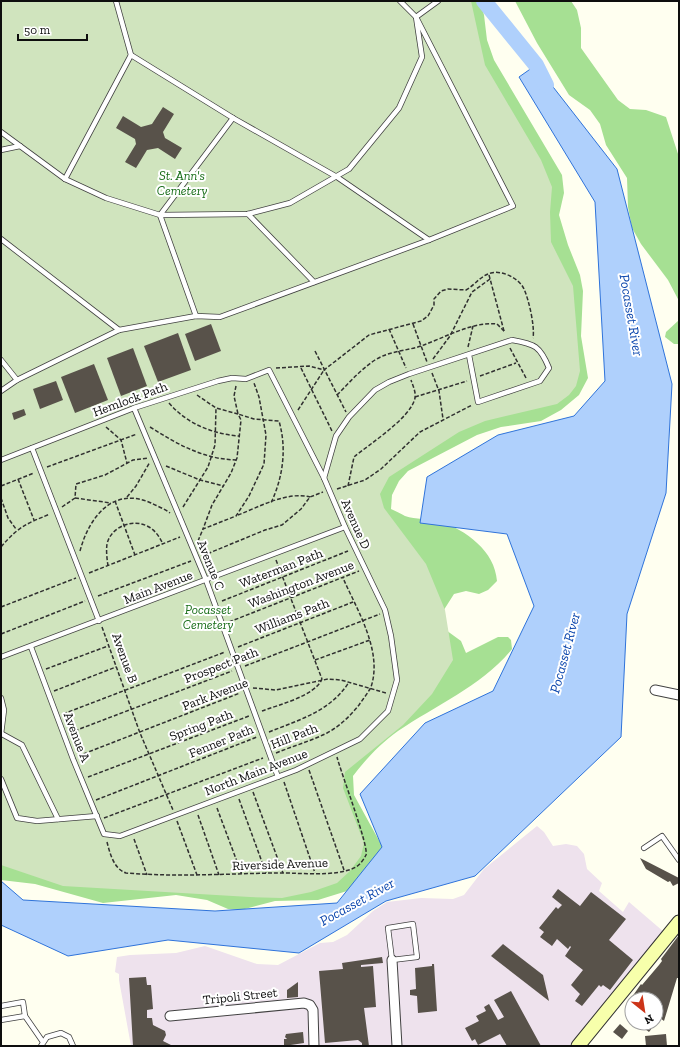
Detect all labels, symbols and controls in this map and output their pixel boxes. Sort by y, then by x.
scale bar [18,16,87,42]
text: 50 m [24,23,51,37]
park label: St. Ann's Cemetery [157,168,207,198]
water label: Pocasset River [615,273,647,357]
street label: Hemlock Path [91,378,170,419]
street label: Avenue D [338,497,374,551]
street label: Avenue C [194,538,228,592]
street label: Waterman Path [237,545,325,591]
street label: Washington Avenue [246,557,356,611]
street label: Main Avenue [121,567,195,607]
street label: Williams Path [253,595,332,637]
park label: Pocasset Cemetery [183,602,233,632]
water label: Pocasset River [546,611,584,695]
street label: Avenue B [109,631,141,685]
street label: Prospect Path [182,644,261,686]
street label: Park Avenue [180,675,250,713]
street label: Spring Path [167,706,235,744]
street label: Avenue A [61,710,94,765]
street label: Hill Path [268,720,320,752]
street label: Fenner Path [187,721,256,761]
street label: North Main Avenue [203,746,309,798]
street label: Riverside Avenue [232,855,328,873]
water label: Pocasset River [317,874,397,929]
street label: Tripoli Street [202,985,278,1007]
north arrow [624,991,664,1031]
text: N [641,1012,656,1027]

